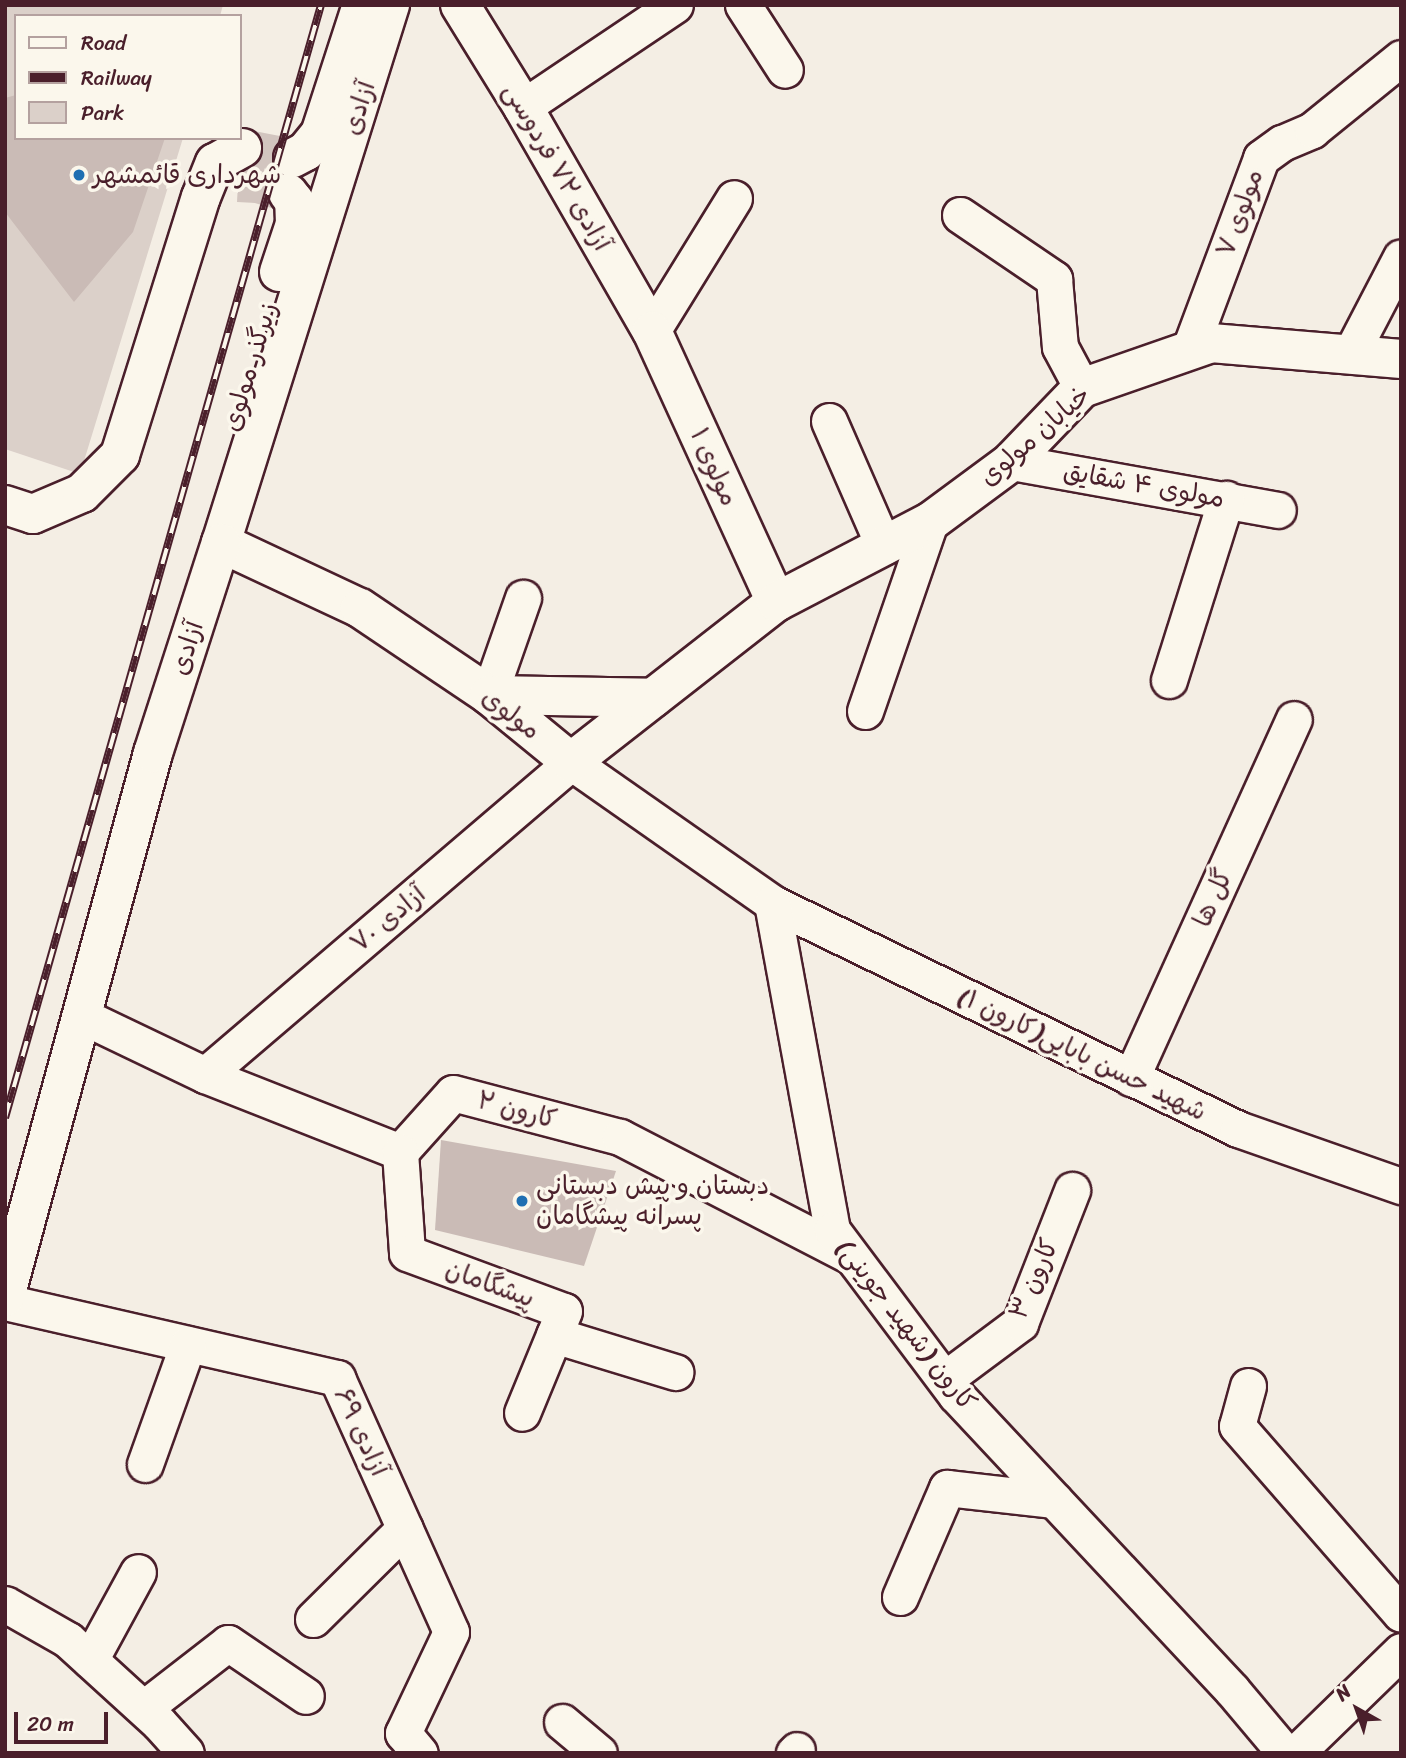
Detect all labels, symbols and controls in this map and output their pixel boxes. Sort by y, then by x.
legend [14,14,242,140]
text: Road [81,24,126,62]
text: Railway [81,59,152,97]
street label: آزادی [336,77,382,139]
street label: آزادی ۷۲ فردوسی [496,78,618,256]
text: Park [81,94,124,132]
place label: شهرداری قائمشهر [93,159,281,191]
street label: مولوی ۷ [1210,165,1270,261]
marker: شهرداری قائمشهر [71,167,87,183]
street label: زیرگذر مولوی [216,299,284,435]
street label: خیابان مولوی [973,379,1097,493]
street label: مولوی ۱ [683,423,745,511]
street label: مولوی ۴ شقایق [1061,455,1227,515]
street label: آزادی [164,617,210,679]
street label: مولوی [475,681,547,747]
street label: گل ها [1186,864,1240,932]
street label: آزادی ۷۰ [344,879,432,959]
street label: شهید حسن بابایی(کارون ۱) [953,980,1211,1128]
street label: کارون ۲ [474,1084,560,1136]
place label: دبستان و پیش دبستانی پسرانه پیشگامان [536,1170,769,1232]
marker: دبستان و پیش دبستانی پسرانه پیشگامان [514,1193,530,1209]
street label: کارون (شهید جوینی) [829,1233,983,1417]
street label: کارون ۳ [1002,1234,1066,1324]
street label: پیشگامان [441,1254,539,1314]
street label: آزادی ۶۹ [327,1383,395,1481]
north arrow [1322,1674,1392,1744]
text: N [1328,1676,1359,1709]
scale bar [18,1698,112,1742]
text: 20 m [27,1705,74,1743]

